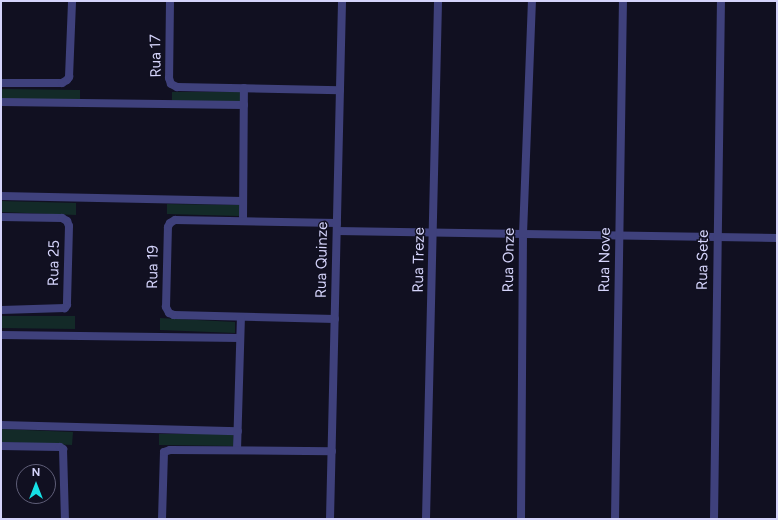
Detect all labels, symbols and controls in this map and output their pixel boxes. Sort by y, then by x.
street label: Rua 17 [147,34,165,78]
street label: Rua Quinze [312,222,332,298]
street label: Rua Treze [409,227,429,293]
street label: Rua Nove [595,227,615,293]
street label: Rua Onze [499,228,519,292]
street label: Rua Sete [693,230,713,290]
street label: Rua 25 [45,240,63,286]
street label: Rua 19 [144,245,162,289]
north arrow [16,464,56,504]
text: N [32,466,40,479]

